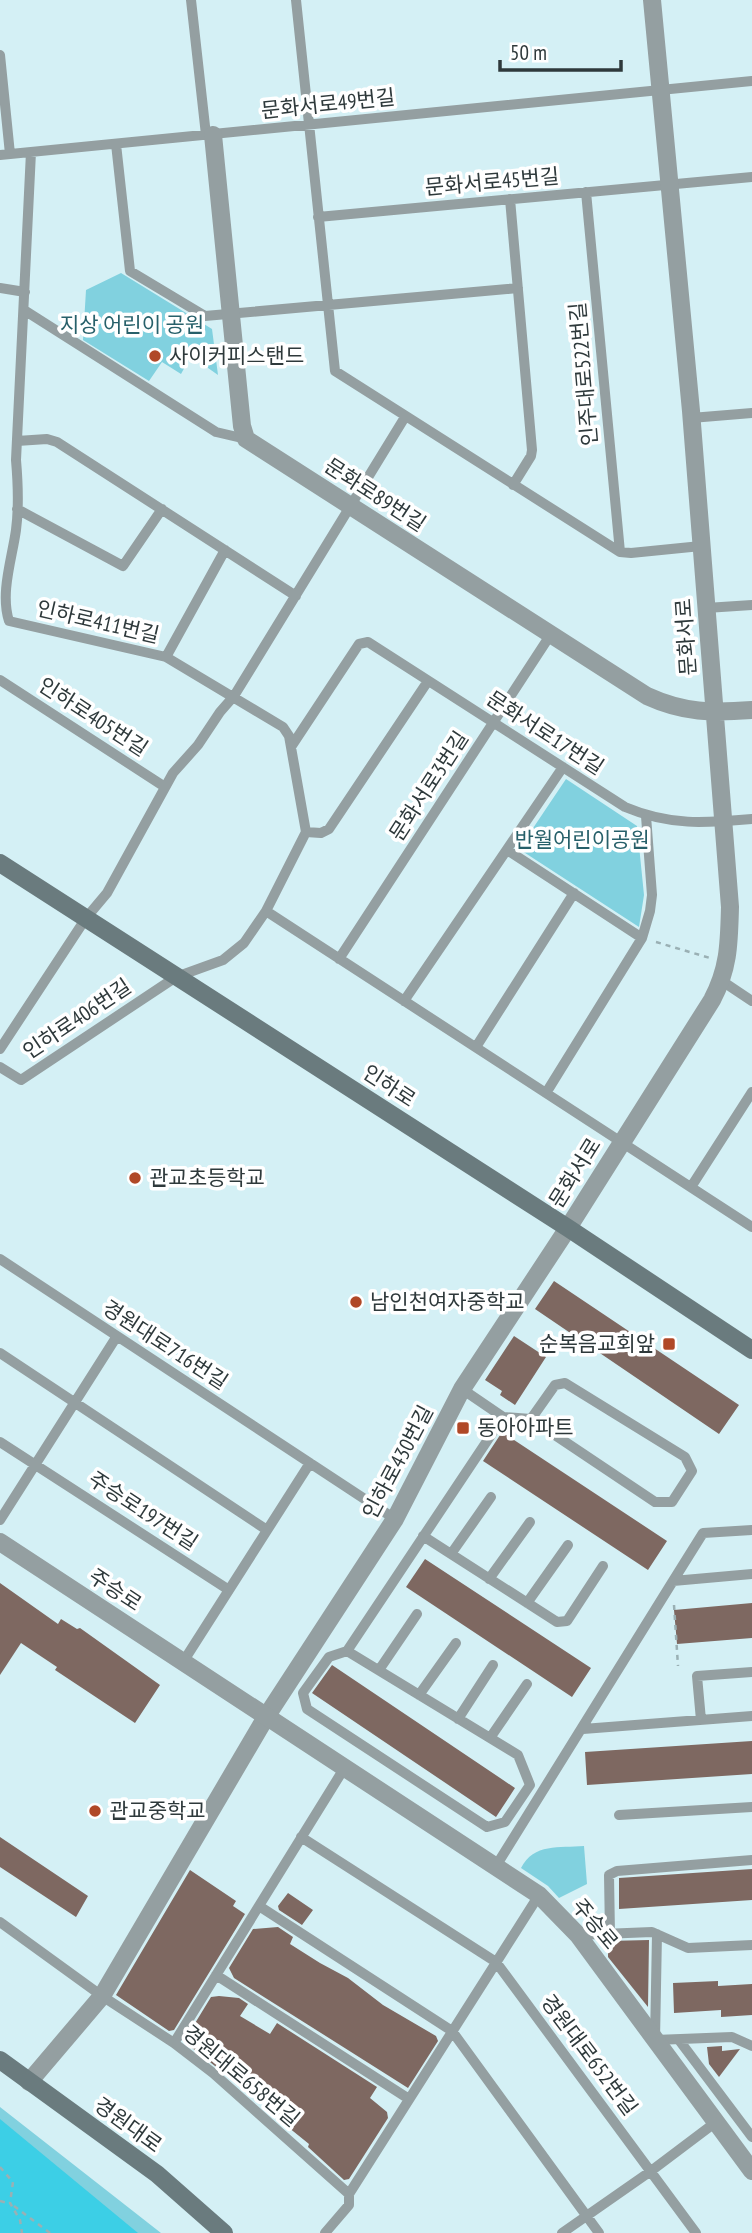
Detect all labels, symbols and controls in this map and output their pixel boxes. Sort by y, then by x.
scale bar [500,28,621,72]
text: 50 m [510,39,547,66]
street label: 문화서로49번길 [259,83,396,124]
street label: 문화서로45번길 [424,162,560,201]
street label: 인주대로522번길 [564,301,603,447]
park label: 지상 어린이 공원 [60,311,204,338]
place label: 사이커피스탠드 [169,342,304,369]
marker: 사이커피스탠드 [147,348,163,364]
street label: 문화로89번길 [319,452,431,537]
street label: 인하로411번길 [34,594,162,649]
street label: 문화서로 [669,598,702,677]
street label: 인하로405번길 [34,671,153,762]
street label: 문화서로17번길 [481,685,609,781]
street label: 문화서로3번길 [383,726,474,846]
park label: 반월어린이공원 [514,826,650,853]
street label: 인하로406번길 [17,972,136,1065]
street label: 인하로 [358,1058,421,1113]
street label: 문화서로 [543,1133,607,1213]
place label: 관교초등학교 [149,1164,265,1191]
marker: 관교초등학교 [127,1170,143,1186]
place label: 남인천여자중학교 [370,1288,525,1315]
street label: 경원대로716번길 [97,1294,233,1395]
marker: 남인천여자중학교 [348,1294,364,1310]
place label: 순복음교회앞 [539,1330,655,1357]
marker: 순복음교회앞 [661,1336,677,1352]
street label: 인하로430번길 [356,1400,439,1523]
place label: 동아아파트 [477,1414,574,1441]
marker: 동아아파트 [455,1420,471,1436]
street label: 주승로197번길 [84,1465,203,1556]
street label: 주승로 [84,1562,147,1617]
place label: 관교중학교 [109,1797,206,1824]
marker: 관교중학교 [87,1803,103,1819]
street label: 주승로 [566,1893,624,1955]
street label: 경원대로652번길 [535,1989,644,2120]
street label: 경원대로658번길 [177,2019,305,2132]
street label: 경원대로 [89,2091,167,2158]

